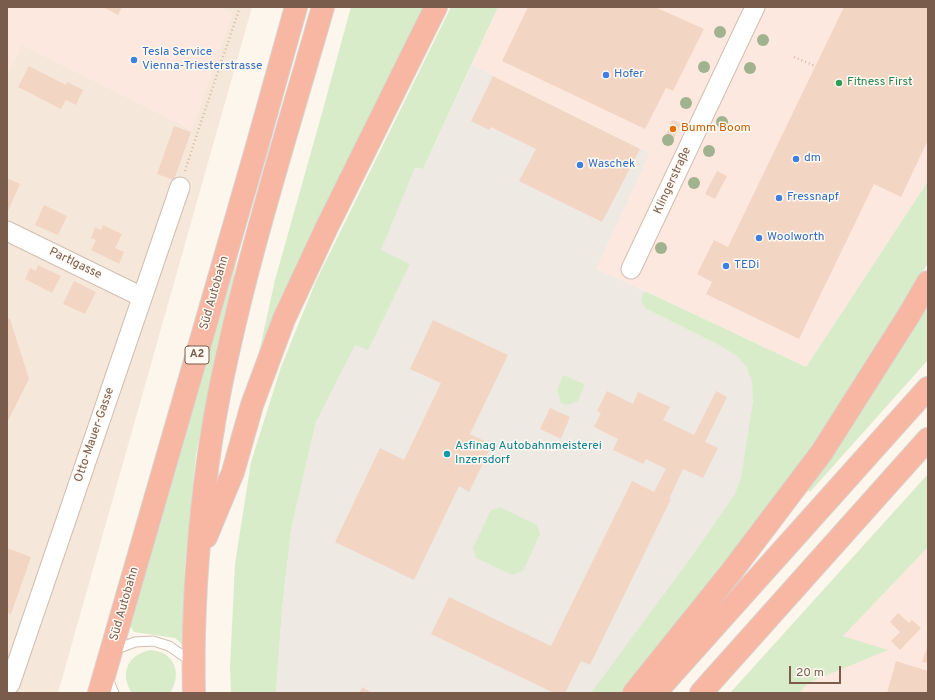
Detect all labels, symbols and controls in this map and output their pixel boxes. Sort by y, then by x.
place label: Tesla Service Vienna-Triesterstrasse [142,46,263,74]
marker: Tesla Service Vienna-Triesterstrasse [129,55,139,65]
place label: Hofer [614,68,644,82]
marker: Hofer [601,70,611,80]
place label: Fitness First [847,76,913,90]
marker: Fitness First [834,78,844,88]
place label: Bumm Boom [681,122,751,136]
marker: Bumm Boom [668,124,678,134]
street label: Klingerstraße [651,145,695,217]
place label: dm [804,152,821,166]
marker: dm [791,154,801,164]
place label: Waschek [588,158,635,172]
marker: Waschek [575,160,585,170]
place label: Fressnapf [787,191,839,205]
marker: Fressnapf [774,193,784,203]
place label: Woolworth [767,231,825,245]
marker: Woolworth [754,233,764,243]
street label: Partlgasse [46,245,104,283]
street label: Süd Autobahn [198,254,232,332]
place label: TEDi [734,259,759,273]
marker: TEDi [721,261,731,271]
road number: A2 [185,346,209,364]
street label: Otto-Mauer-Gasse [72,386,118,484]
place label: Asfinag Autobahnmeisterei Inzersdorf [455,440,602,468]
marker: Asfinag Autobahnmeisterei Inzersdorf [442,449,452,459]
street label: Süd Autobahn [108,565,142,643]
scale bar [791,658,843,684]
text: 20 m [796,665,824,681]

